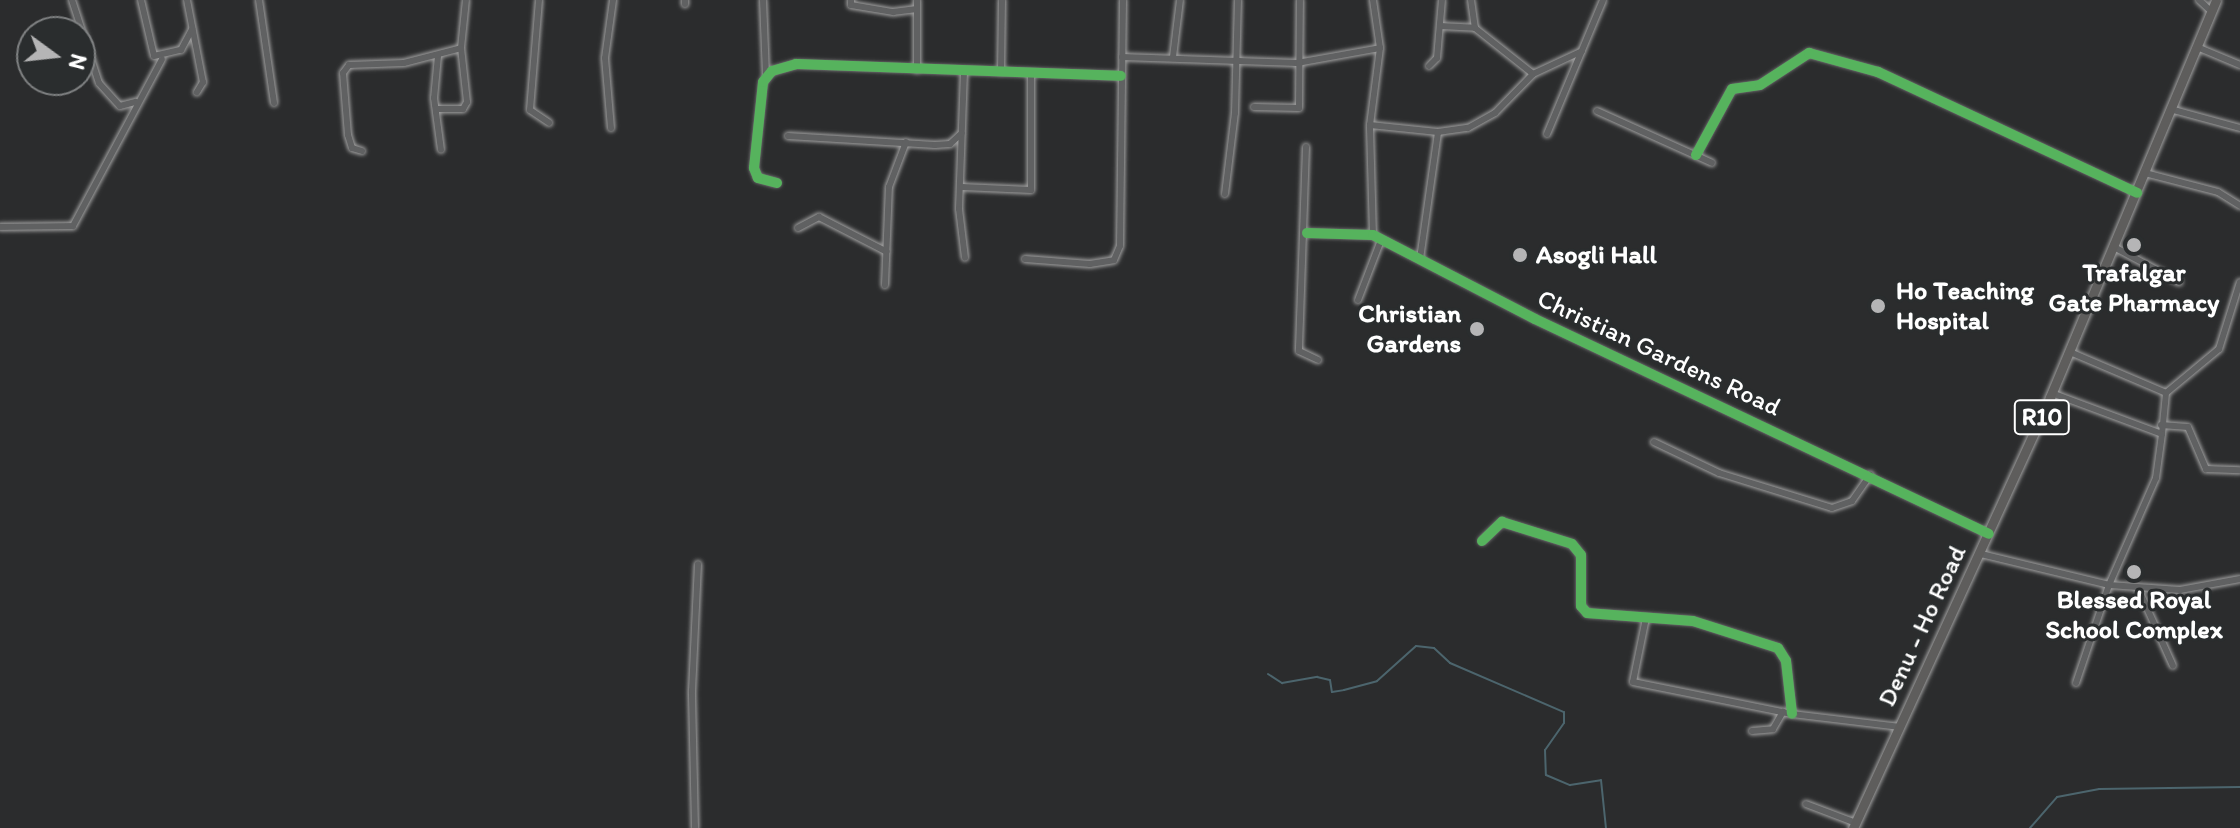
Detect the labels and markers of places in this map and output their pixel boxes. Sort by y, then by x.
marker: Trafalgar Gate Pharmacy [2125,236,2143,254]
place label: Asogli Hall [1536,239,1657,271]
marker: Asogli Hall [1511,246,1529,264]
place label: Trafalgar Gate Pharmacy [2049,257,2219,318]
place label: Ho Teaching Hospital [1896,275,2031,336]
marker: Ho Teaching Hospital [1867,295,1889,317]
place label: Christian Gardens [1358,298,1461,360]
marker: Christian Gardens [1468,320,1486,338]
marker: Blessed Royal School Complex [2125,563,2143,581]
place label: Blessed Royal School Complex [2045,584,2223,646]

